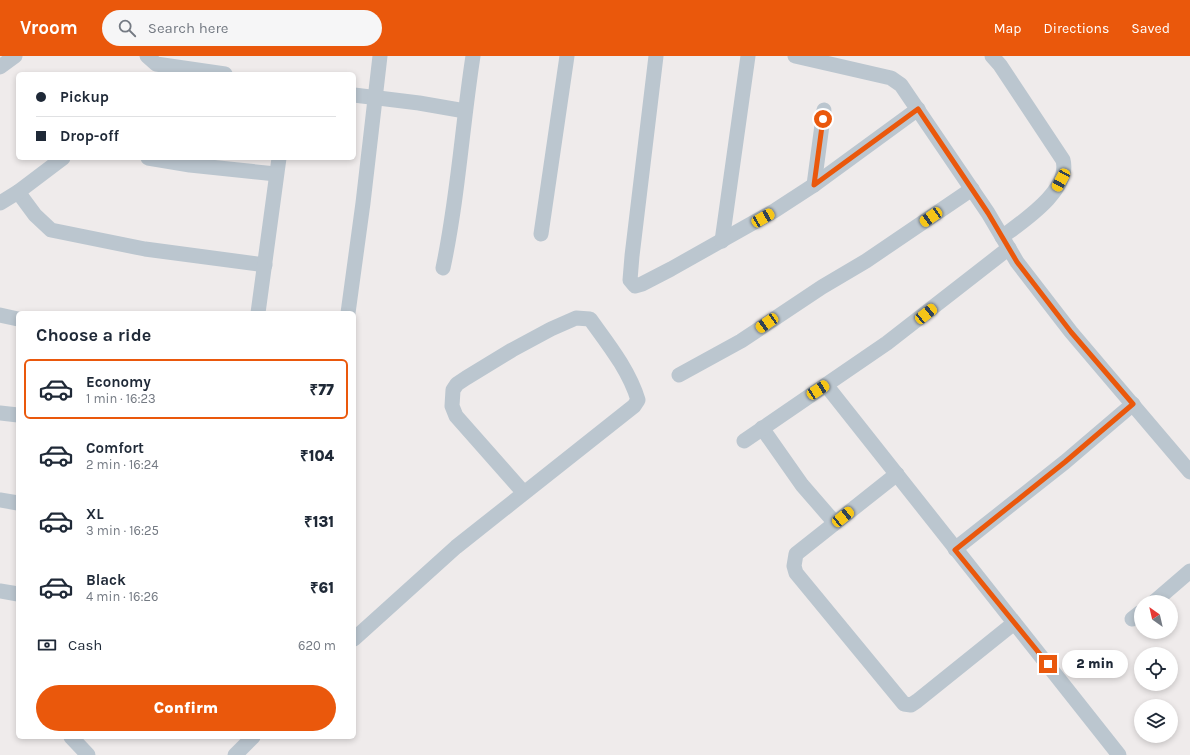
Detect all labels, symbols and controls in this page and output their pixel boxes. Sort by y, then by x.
search box [102,10,382,46]
text: Vroom [20,17,78,39]
icon: search [116,17,138,39]
text: Search here [148,19,229,37]
text: Map [994,20,1022,37]
text: Directions [1044,20,1109,37]
text: Saved [1131,20,1170,37]
text: Pickup [60,88,109,106]
route start [814,110,832,128]
text: Drop-off [60,127,119,145]
car [1050,167,1072,193]
car [918,205,944,229]
car [750,207,776,229]
car [913,302,939,326]
car [754,311,780,335]
text: Choose a ride [36,324,151,346]
icon: car [38,371,74,407]
text: Economy [86,373,151,391]
car [805,378,831,402]
text: ₹77 [310,381,334,399]
text: 1 min · 16:23 [86,391,156,406]
icon: car [38,437,74,473]
text: Comfort [86,439,144,457]
text: ₹104 [300,447,334,465]
text: 2 min · 16:24 [86,457,159,472]
icon: car [38,503,74,539]
text: XL [86,505,104,523]
car [830,505,856,529]
text: ₹131 [304,513,334,531]
text: 3 min · 16:25 [86,523,159,538]
icon: car [38,569,74,605]
text: Black [86,571,126,589]
text: ₹61 [310,579,334,597]
text: 4 min · 16:26 [86,589,158,604]
north arrow [1134,595,1178,639]
map controls [1134,595,1178,743]
icon: cash [36,634,58,656]
text: Cash [68,636,102,654]
text: 620 m [298,638,336,653]
button: locate [1134,647,1178,691]
callout: 2 min [1062,650,1128,678]
route end [1039,655,1057,673]
text: 2 min [1076,656,1114,671]
button: Confirm [36,685,336,731]
button: layers [1134,699,1178,743]

